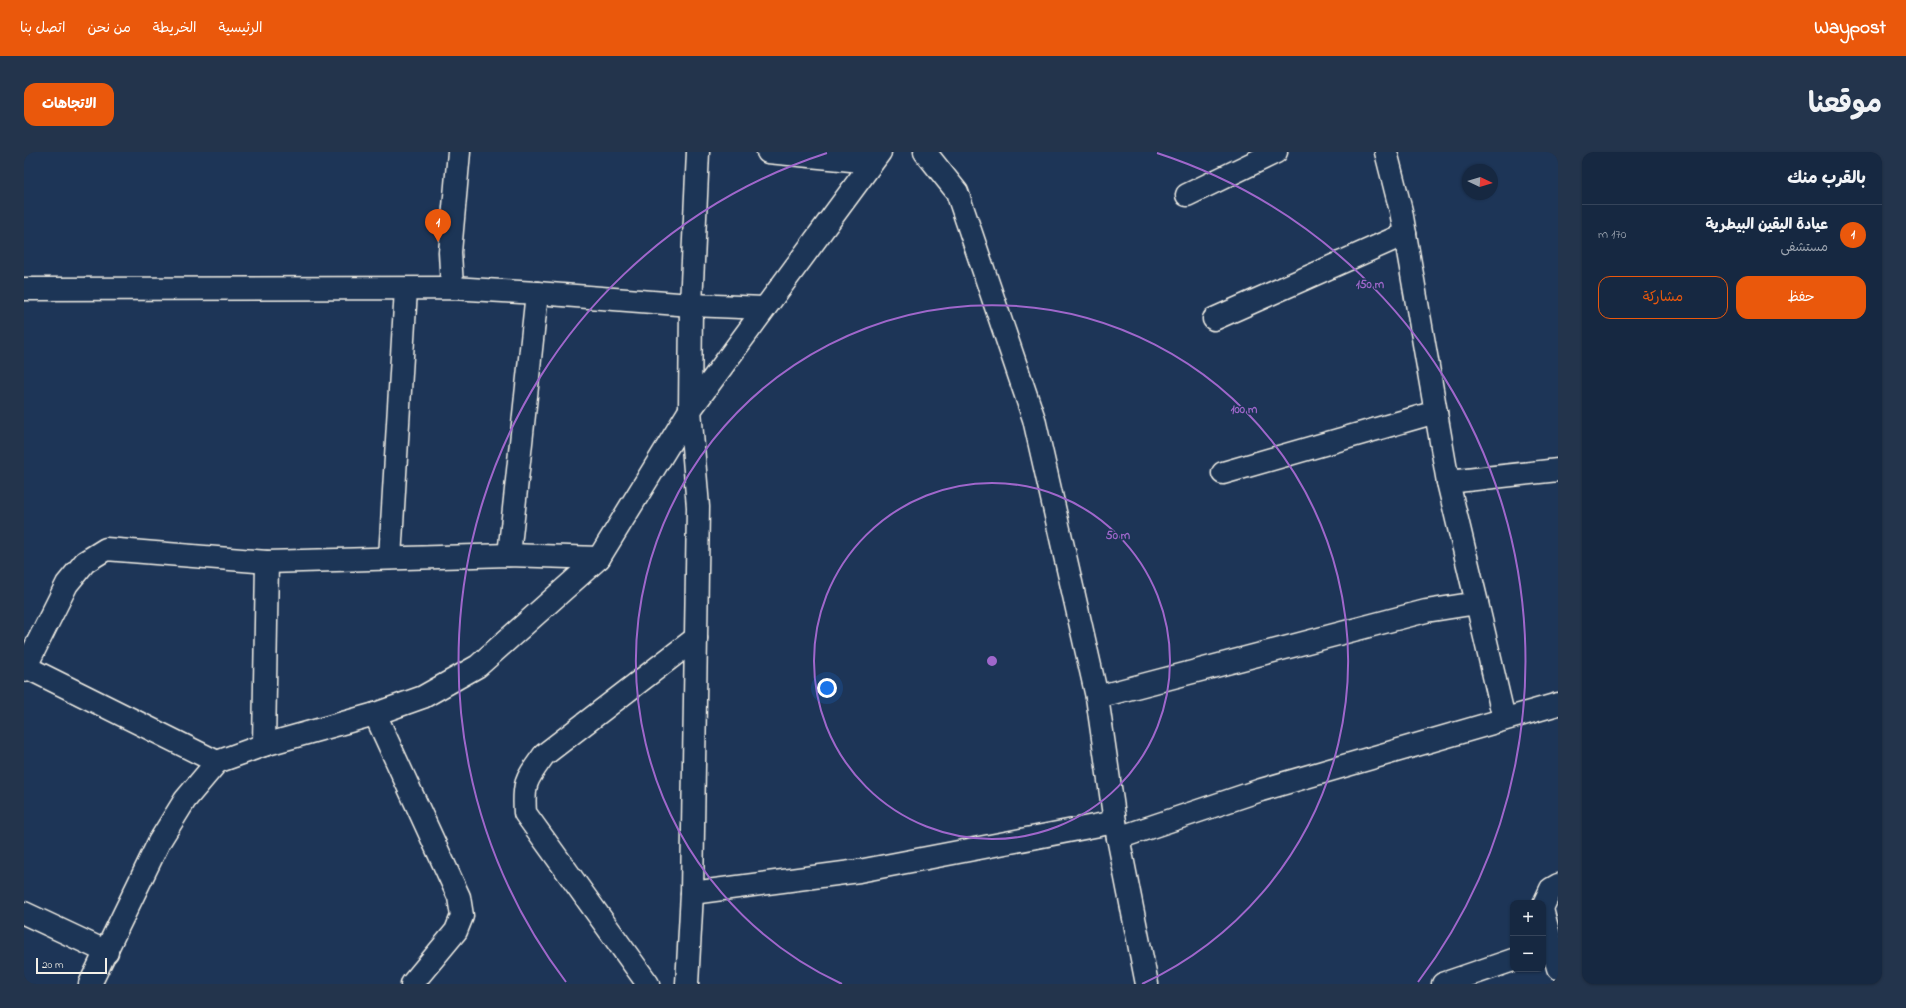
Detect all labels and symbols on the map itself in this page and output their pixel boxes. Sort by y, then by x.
north arrow [1462,164,1498,200]
pin: 1 [425,209,451,242]
text: 150 m [1356,276,1385,294]
text: 100 m [1231,401,1258,419]
text: 50 m [1106,527,1131,545]
centre of rings [985,654,999,668]
your location [817,678,837,698]
scale bar [36,956,107,975]

